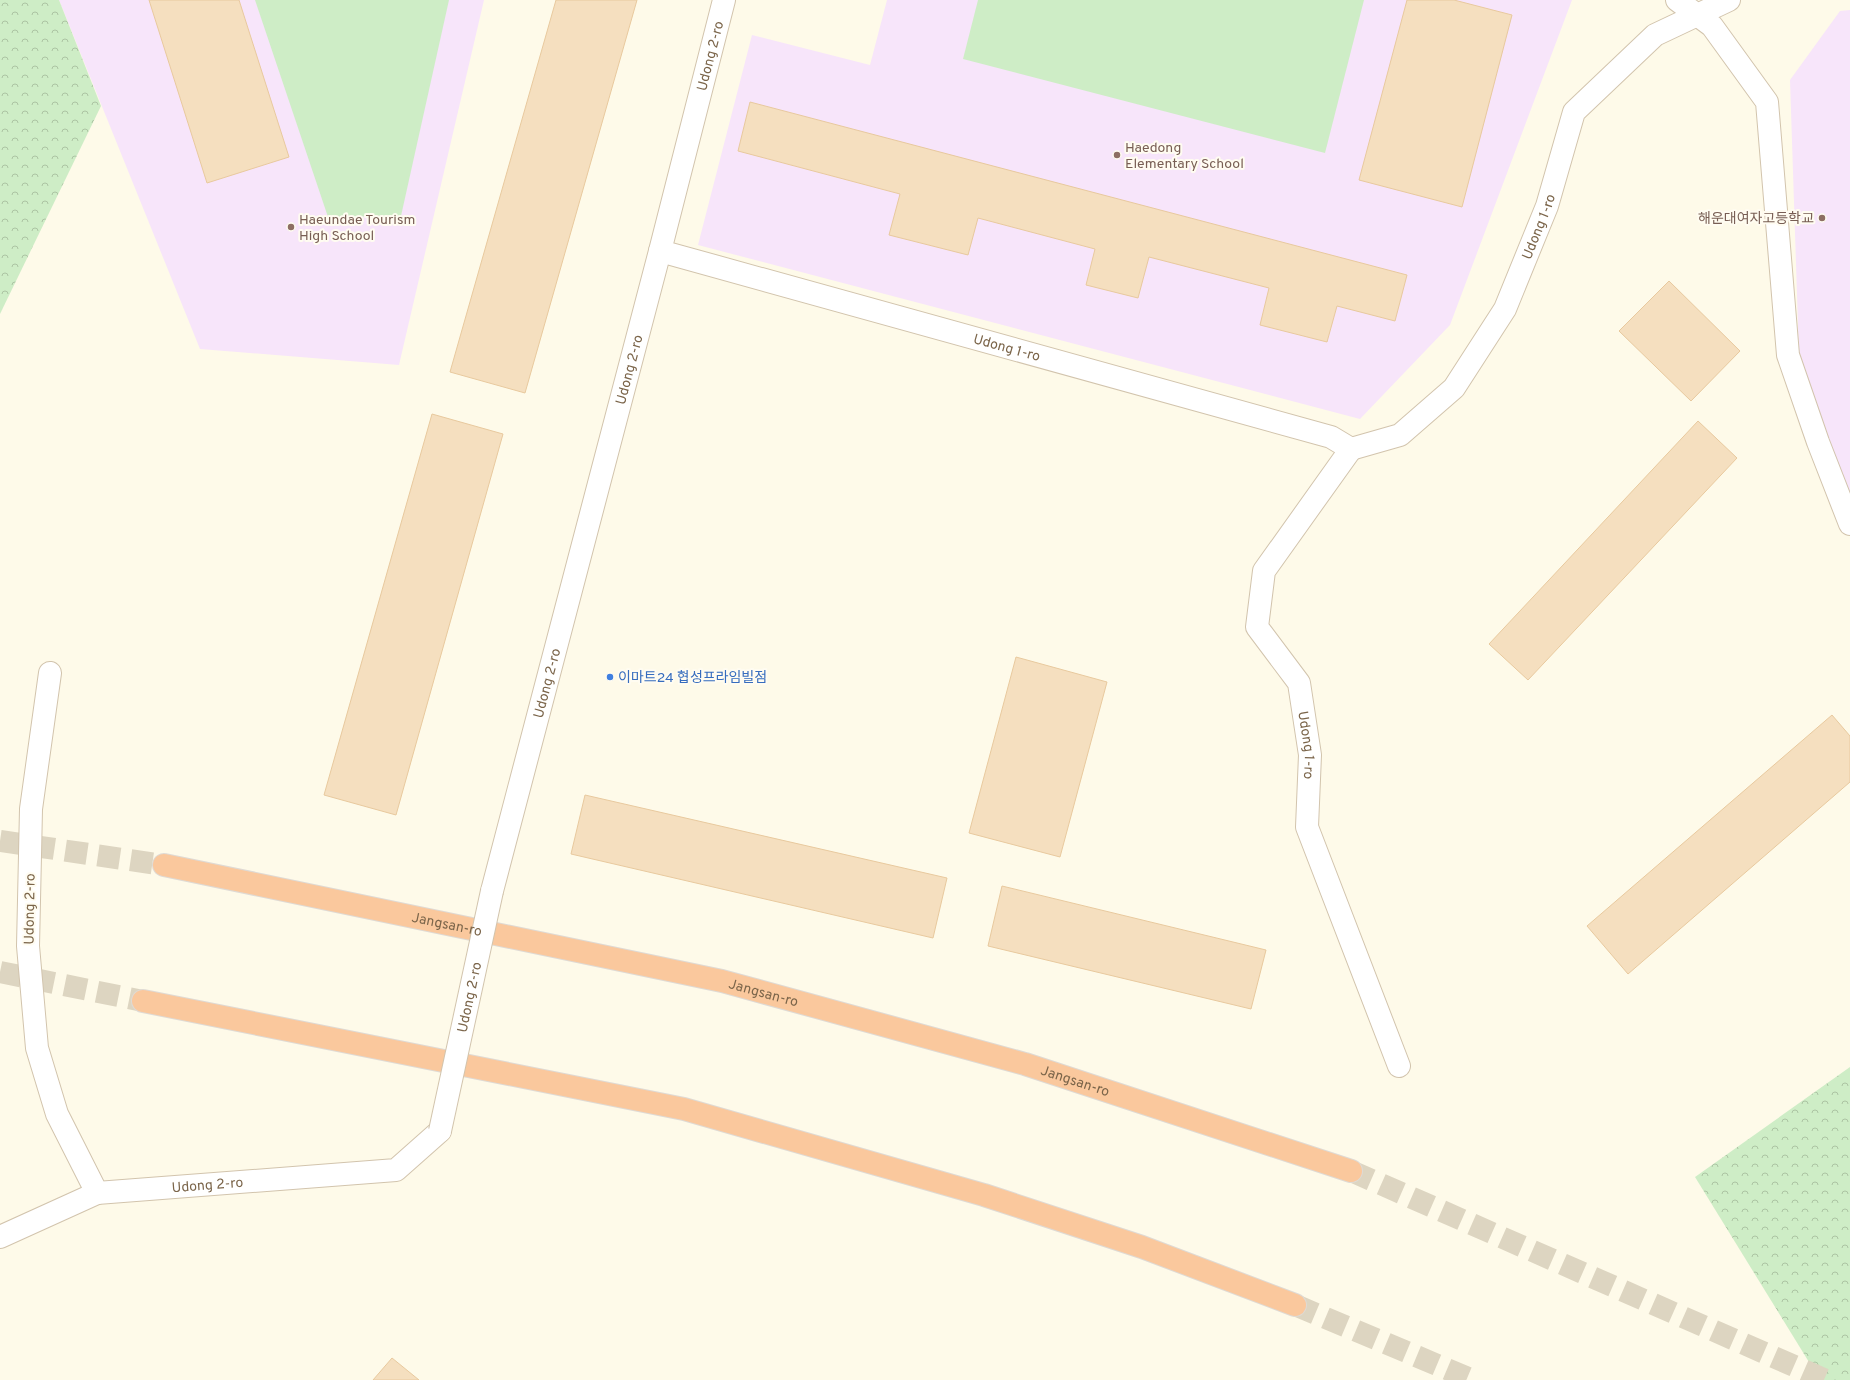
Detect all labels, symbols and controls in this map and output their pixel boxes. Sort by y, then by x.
street label: Udong 2-ro [694,19,728,93]
place label: Haedong Elementary School [1125,140,1244,173]
marker: Haedong Elementary School [1112,150,1122,160]
street label: Udong 1-ro [1519,192,1560,262]
place label: 해운대여자고등학교 [1698,210,1814,228]
place label: Haeundae Tourism High School [299,212,415,245]
marker: 해운대여자고등학교 [1817,213,1827,223]
marker: Haeundae Tourism High School [286,222,296,232]
street label: Udong 1-ro [971,331,1042,366]
street label: Udong 2-ro [613,333,648,407]
street label: Udong 2-ro [531,646,565,720]
place label: 이마트24 협성프라임빌점 [618,670,767,687]
marker: 이마트24 협성프라임빌점 [605,672,615,682]
street label: Udong 1-ro [1293,710,1317,780]
street label: Udong 2-ro [21,873,40,945]
street label: Jangsan-ro [410,910,484,941]
street label: Udong 2-ro [455,960,486,1034]
street label: Jangsan-ro [726,976,800,1012]
street label: Jangsan-ro [1038,1063,1112,1101]
street label: Udong 2-ro [171,1175,244,1197]

